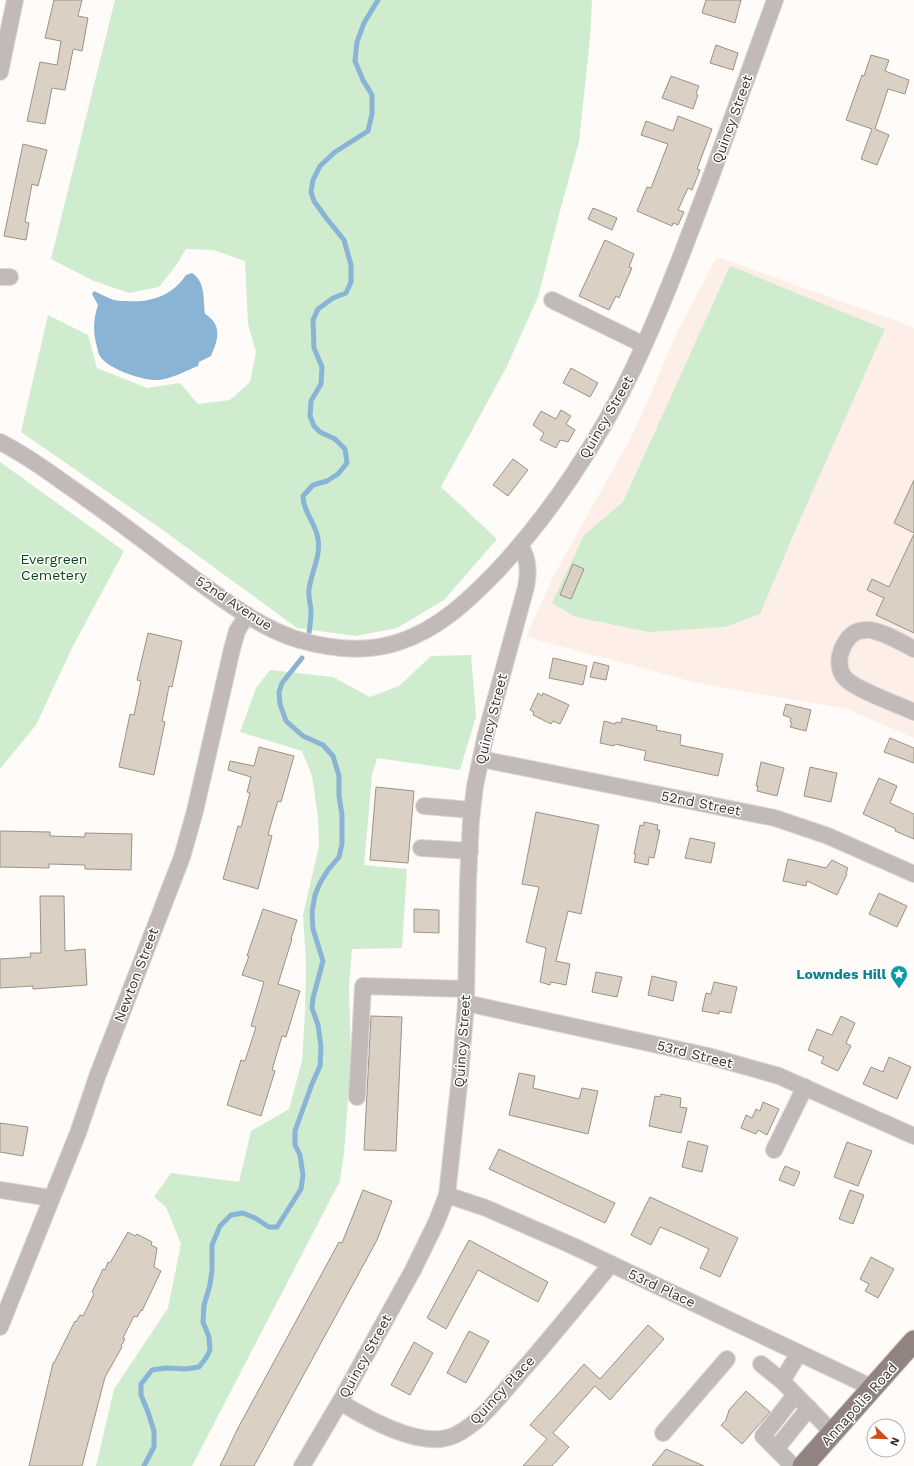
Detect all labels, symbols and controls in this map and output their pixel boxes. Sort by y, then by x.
street label: Quincy Street [709,73,755,165]
street label: Quincy Street [576,373,636,461]
park label: Evergreen Cemetery [21,551,88,583]
street label: 52nd Avenue [193,572,275,634]
street label: Quincy Street [472,672,510,766]
street label: 52nd Street [660,787,742,819]
street label: Newton Street [111,926,161,1024]
place icon: Lowndes Hill [889,964,909,989]
place label: Lowndes Hill [796,966,886,982]
street label: Quincy Street [451,994,473,1088]
street label: 53rd Street [655,1037,735,1071]
street label: 53rd Place [626,1266,698,1310]
street label: Quincy Street [335,1311,395,1400]
street label: Quincy Place [466,1353,538,1427]
street label: Annapolis Road [818,1359,900,1449]
north arrow [866,1418,906,1458]
text: N [887,1435,902,1448]

